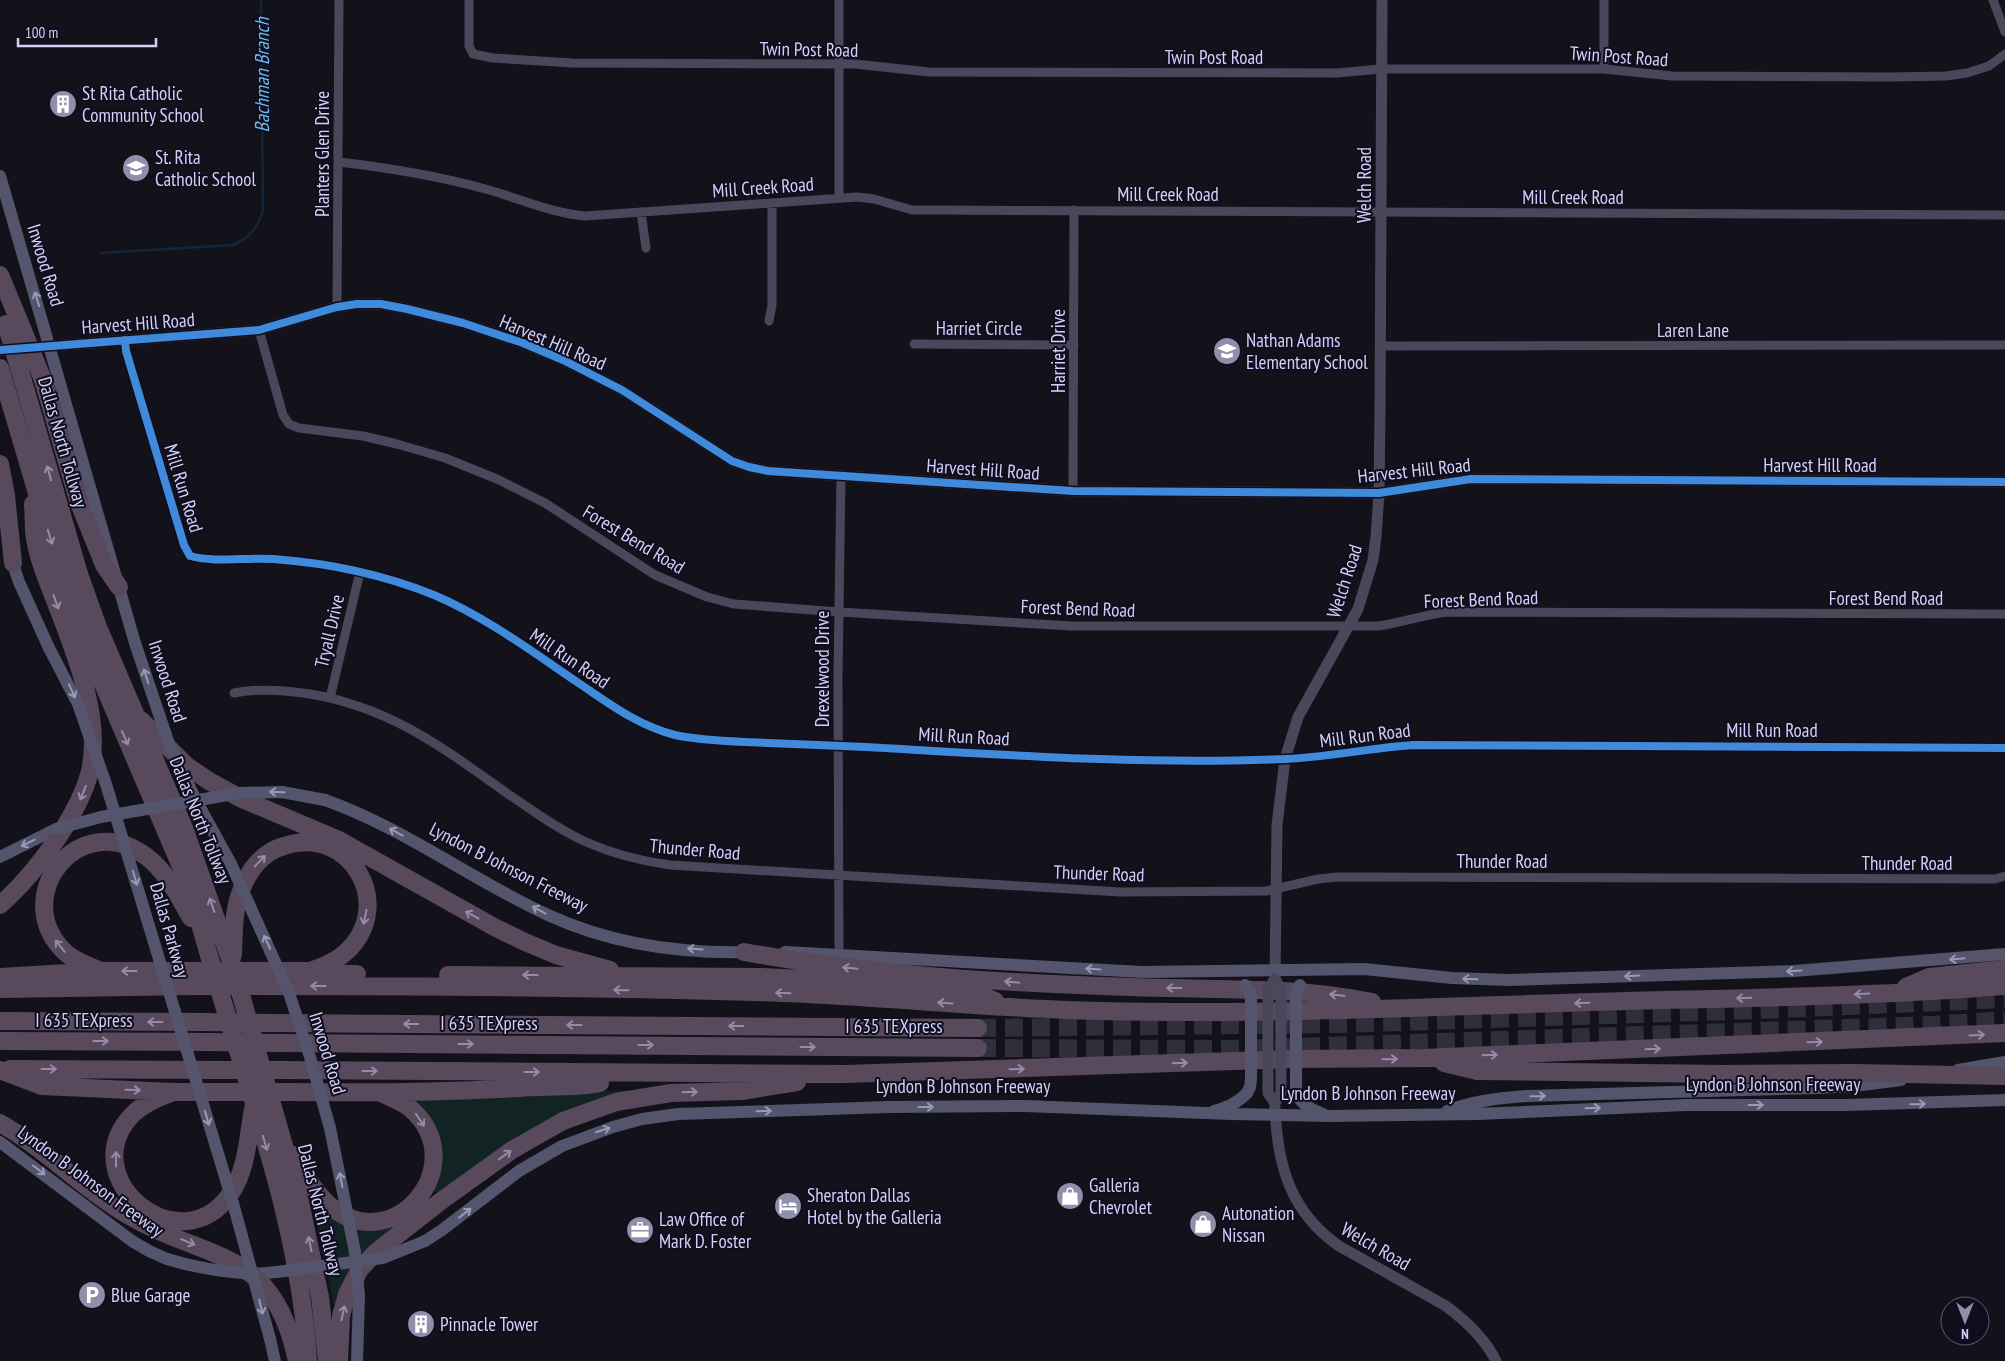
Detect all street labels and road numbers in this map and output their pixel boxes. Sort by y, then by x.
street label: Twin Post Road [760,36,858,62]
street label: Twin Post Road [1569,41,1669,71]
street label: Twin Post Road [1165,45,1263,69]
street label: Planters Glen Drive [310,91,334,217]
street label: Welch Road [1352,147,1376,223]
street label: Mill Creek Road [711,171,815,203]
street label: Mill Creek Road [1117,182,1219,206]
street label: Mill Creek Road [1522,185,1624,209]
street label: Inwood Road [22,221,70,309]
street label: Harvest Hill Road [81,307,195,339]
street label: Harvest Hill Road [496,309,610,375]
street label: Harriet Drive [1046,309,1070,393]
street label: Harriet Circle [936,316,1022,340]
street label: Laren Lane [1657,318,1729,342]
street label: Dallas North Tollway [33,374,93,511]
street label: Mill Run Road [159,441,209,535]
street label: Harvest Hill Road [1356,452,1472,488]
street label: Harvest Hill Road [926,453,1040,485]
street label: Harvest Hill Road [1763,453,1877,477]
street label: Forest Bend Road [579,499,689,579]
street label: Welch Road [1321,541,1367,621]
street label: Forest Bend Road [1423,585,1539,613]
street label: Forest Bend Road [1829,586,1943,610]
street label: Tryall Drive [309,592,349,670]
street label: Forest Bend Road [1020,594,1136,622]
street label: Drexelwood Drive [810,611,834,727]
street label: Mill Run Road [525,623,615,693]
street label: Inwood Road [143,637,193,725]
street label: Mill Run Road [1318,718,1412,752]
street label: Mill Run Road [1726,718,1818,742]
street label: Mill Run Road [918,722,1010,750]
street label: Dallas North Tollway [165,753,238,888]
street label: Lyndon B Johnson Freeway [426,817,593,918]
street label: Thunder Road [649,833,741,865]
street label: Thunder Road [1456,849,1548,873]
street label: Thunder Road [1861,851,1953,875]
street label: Thunder Road [1053,859,1145,887]
street label: Dallas Parkway [145,879,195,982]
street label: I 635 TEXpress [35,1008,133,1032]
street label: Inwood Road [304,1009,352,1097]
street label: I 635 TEXpress [440,1011,538,1035]
street label: I 635 TEXpress [845,1014,943,1038]
street label: Lyndon B Johnson Freeway [1686,1072,1861,1096]
street label: Lyndon B Johnson Freeway [876,1074,1051,1098]
street label: Lyndon B Johnson Freeway [1281,1081,1456,1105]
street label: Lyndon B Johnson Freeway [13,1120,169,1243]
street label: Dallas North Tollway [293,1141,349,1279]
street label: Welch Road [1337,1217,1415,1275]

